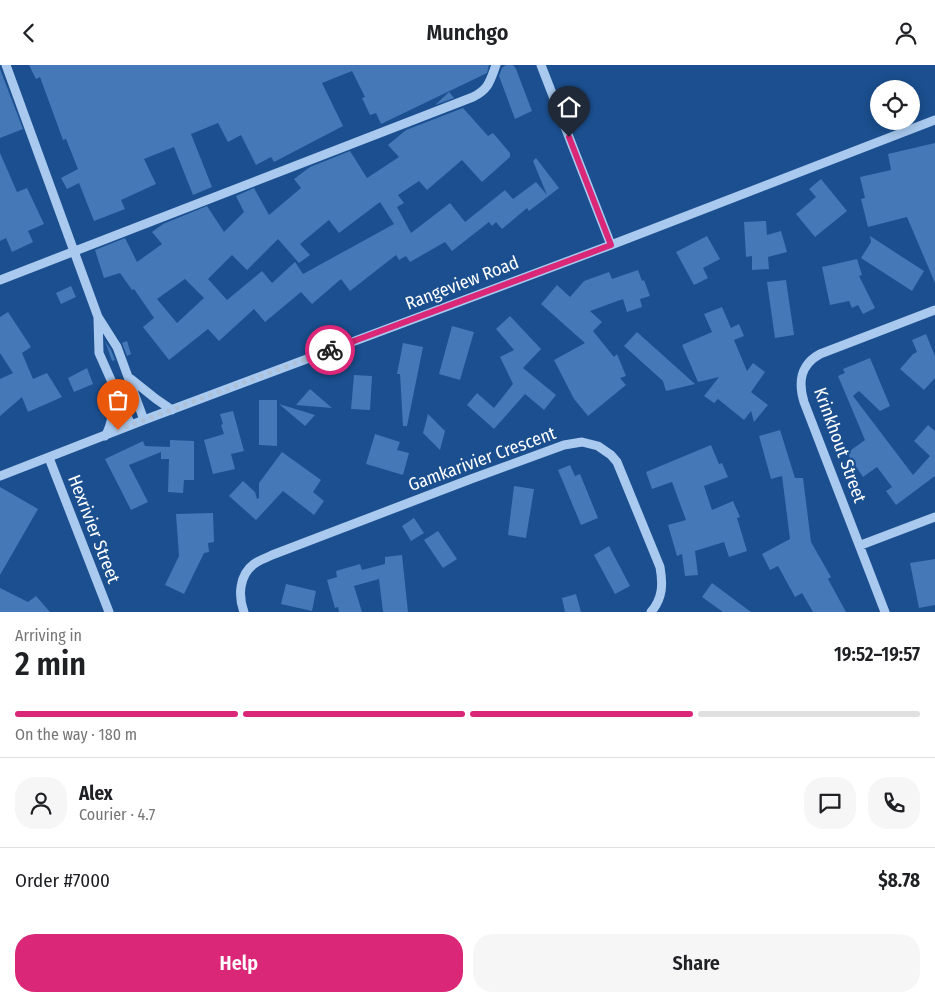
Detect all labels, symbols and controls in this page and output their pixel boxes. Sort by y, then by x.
icon: back [15,19,43,47]
text: Munchgo [427,19,508,46]
icon: person [892,19,920,47]
map controls [870,80,920,130]
button: locate [870,80,920,130]
pin [548,86,590,137]
icon: home [555,93,583,121]
street label: Rangeview Road [402,251,522,315]
courier [305,325,355,375]
icon: bike [316,336,344,364]
pin [97,379,139,430]
street label: Krinkhout Street [809,384,871,506]
icon: bag [104,386,132,414]
street label: Gamkarivier Crescent [405,422,559,496]
street label: Hexrivier Street [63,472,125,587]
text: Arriving in [15,626,82,645]
text: 19:52–19:57 [834,643,920,666]
text: 2 min [15,645,86,683]
text: On the way · 180 m [15,725,137,744]
button: person [15,777,67,829]
button: chat [804,777,856,829]
button: phone [868,777,920,829]
text: Alex [79,782,113,805]
text: Courier · 4.7 [79,805,155,824]
text: Order #7000 [15,869,110,892]
text: $8.78 [878,869,920,892]
button: Help [15,934,463,992]
button: Share [473,934,920,992]

